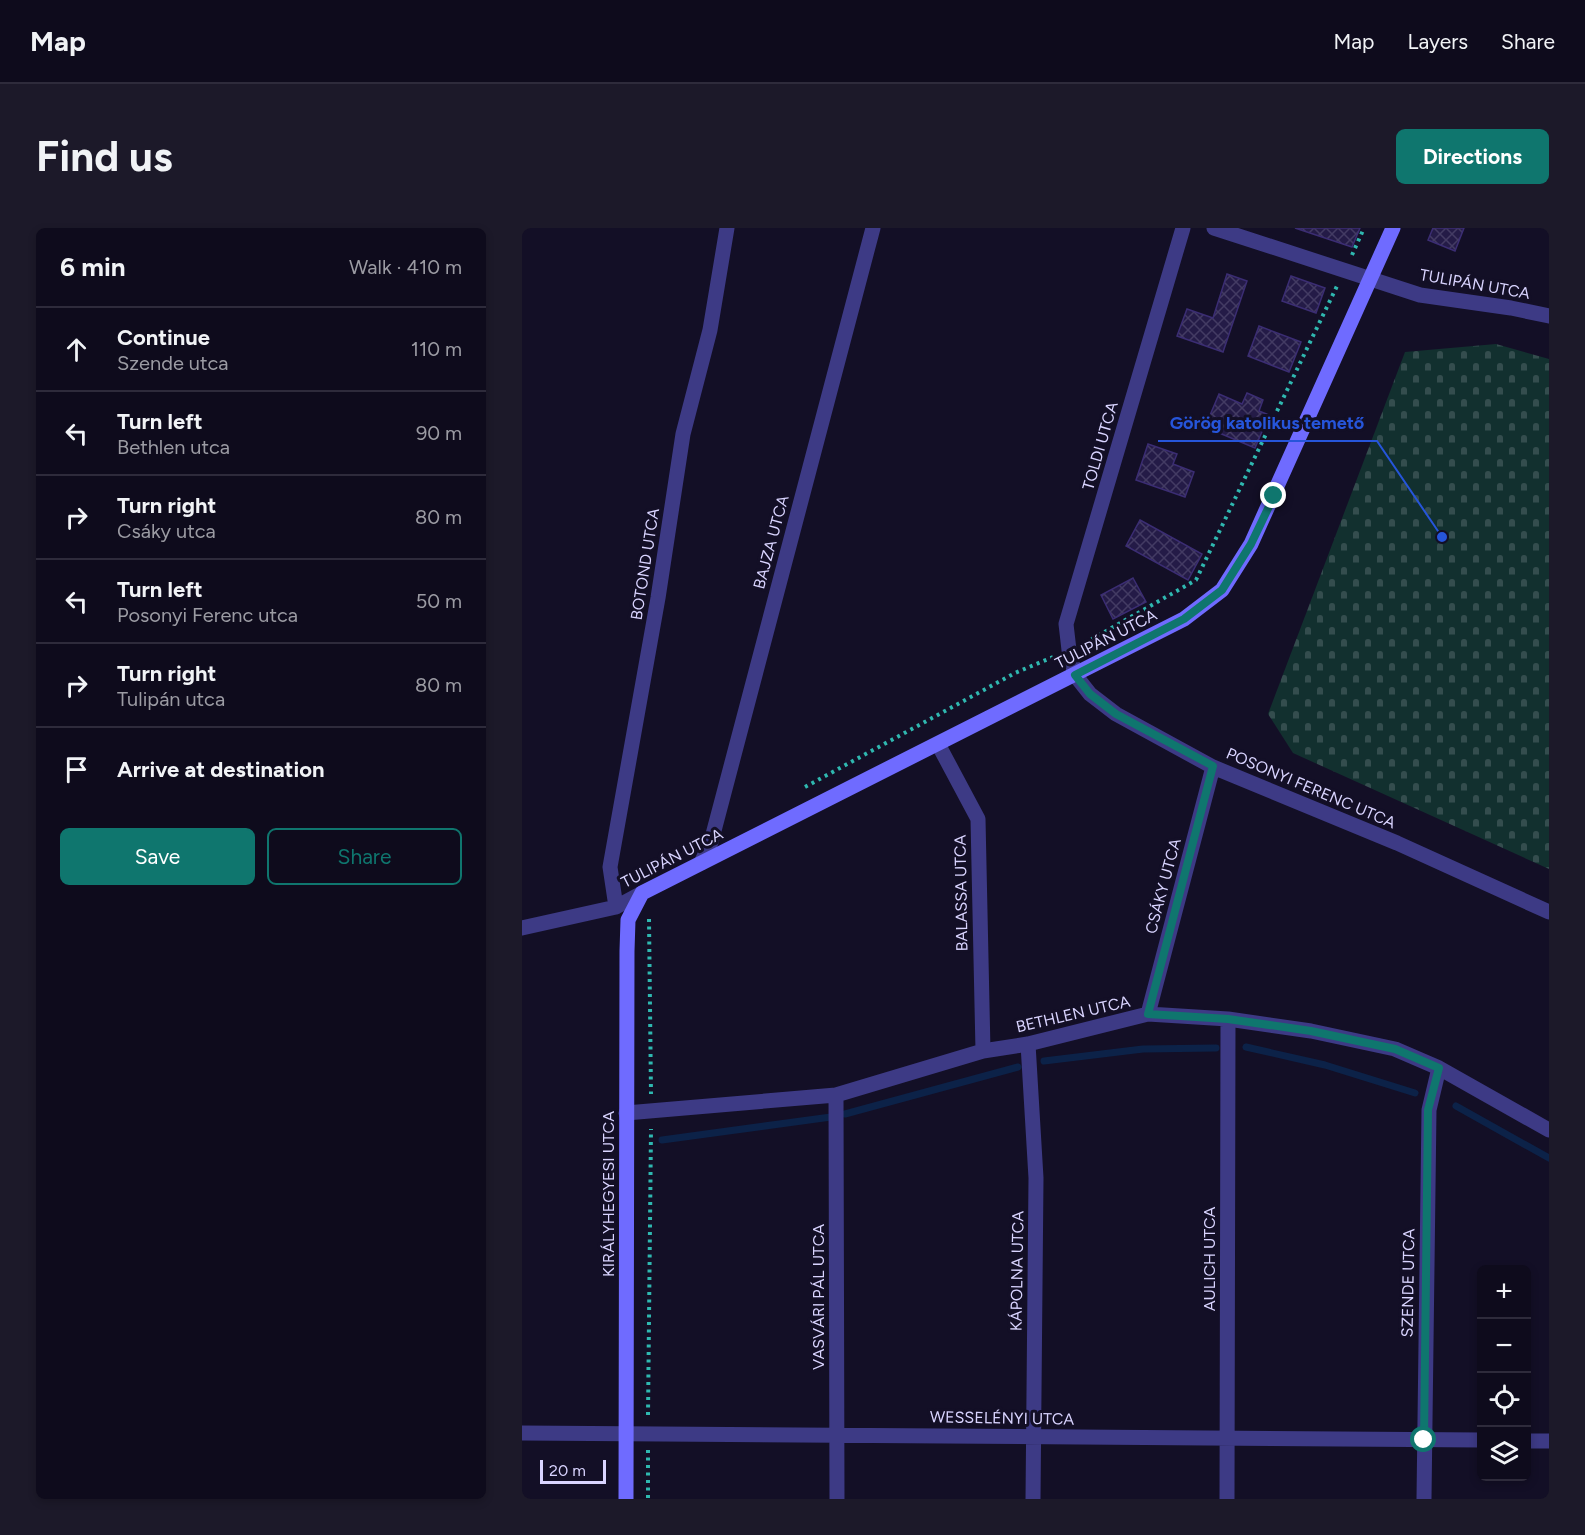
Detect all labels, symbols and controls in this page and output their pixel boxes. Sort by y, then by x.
text: Map [30,24,86,58]
text: Map [1334,29,1374,54]
text: Layers [1407,29,1468,54]
text: Share [1501,29,1555,54]
button: Directions [1396,129,1549,184]
text: Find us [36,131,173,182]
text: 6 min [60,251,126,283]
text: Walk · 410 m [349,255,462,279]
street label: TULIPÁN UTCA [1418,265,1532,303]
text: Continue [117,324,210,351]
icon: ahead [60,333,93,366]
text: 110 m [411,337,462,361]
text: Szende utca [117,351,228,375]
street label: TOLDI UTCA [1078,399,1122,492]
callout: Görög katolikus temető [1158,405,1377,441]
text: Turn left [117,408,203,435]
text: Görög katolikus temető [1170,412,1365,434]
icon: left [60,417,93,450]
text: 90 m [416,421,462,445]
text: Bethlen utca [117,435,230,459]
route end [1260,482,1286,508]
text: Turn right [117,492,216,519]
street label: BAJZA UTCA [749,493,793,591]
icon: right [60,501,93,534]
text: 80 m [415,505,462,529]
street label: BOTOND UTCA [627,507,663,621]
text: Csáky utca [117,519,216,543]
text: Turn left [117,576,203,603]
icon: left [60,585,93,618]
text: 50 m [416,589,462,613]
text: Posonyi Ferenc utca [117,603,298,627]
street label: TULIPÁN UTCA [1052,605,1160,673]
text: Turn right [117,660,216,687]
icon: right [60,669,93,702]
text: 80 m [415,673,462,697]
text: Tulipán utca [117,687,225,711]
street label: POSONYI FERENC UTCA [1223,744,1399,832]
icon: arrive [60,753,93,786]
text: Arrive at destination [117,756,325,783]
street label: TULIPÁN UTCA [618,824,726,892]
button: Save [60,828,255,885]
button: Share [267,828,462,885]
street label: BALASSA UTCA [950,834,972,951]
street label: CSÁKY UTCA [1141,836,1185,936]
street label: BETHLEN UTCA [1014,992,1132,1036]
street label: KIRÁLYHEGYESI UTCA [599,1111,618,1277]
street label: AULICH UTCA [1200,1206,1219,1311]
street label: KÁPOLNA UTCA [1006,1211,1028,1331]
street label: VASVÁRI PÁL UTCA [809,1224,828,1370]
street label: SZENDE UTCA [1398,1228,1418,1338]
map controls [1477,1265,1531,1481]
button: + [1477,1265,1531,1319]
button: − [1477,1319,1531,1373]
button: locate [1477,1373,1531,1427]
street label: WESSELÉNYI UTCA [930,1407,1075,1429]
route start [1410,1426,1436,1452]
button: layers [1477,1427,1531,1481]
scale bar [540,1457,606,1484]
text: 20 m [549,1461,586,1480]

